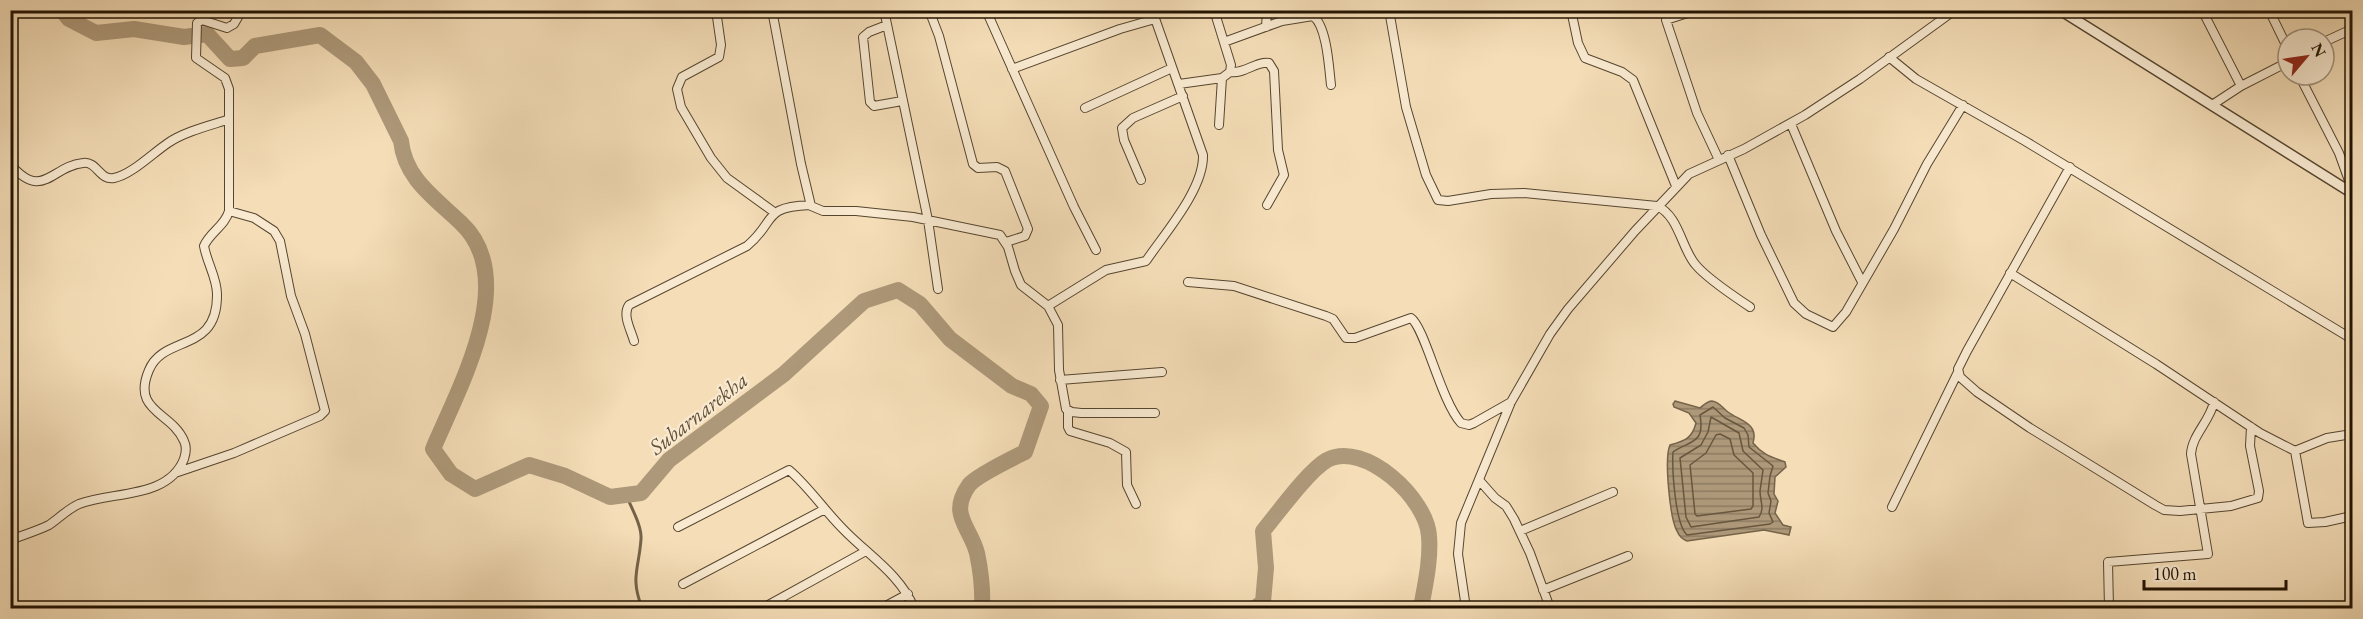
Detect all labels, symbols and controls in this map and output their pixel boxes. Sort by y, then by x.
north arrow [2276,27,2336,87]
text: N [2306,39,2331,61]
water label: Subarnarekha [642,366,754,462]
scale bar [2144,553,2286,591]
text: 100 m [2153,562,2197,585]

